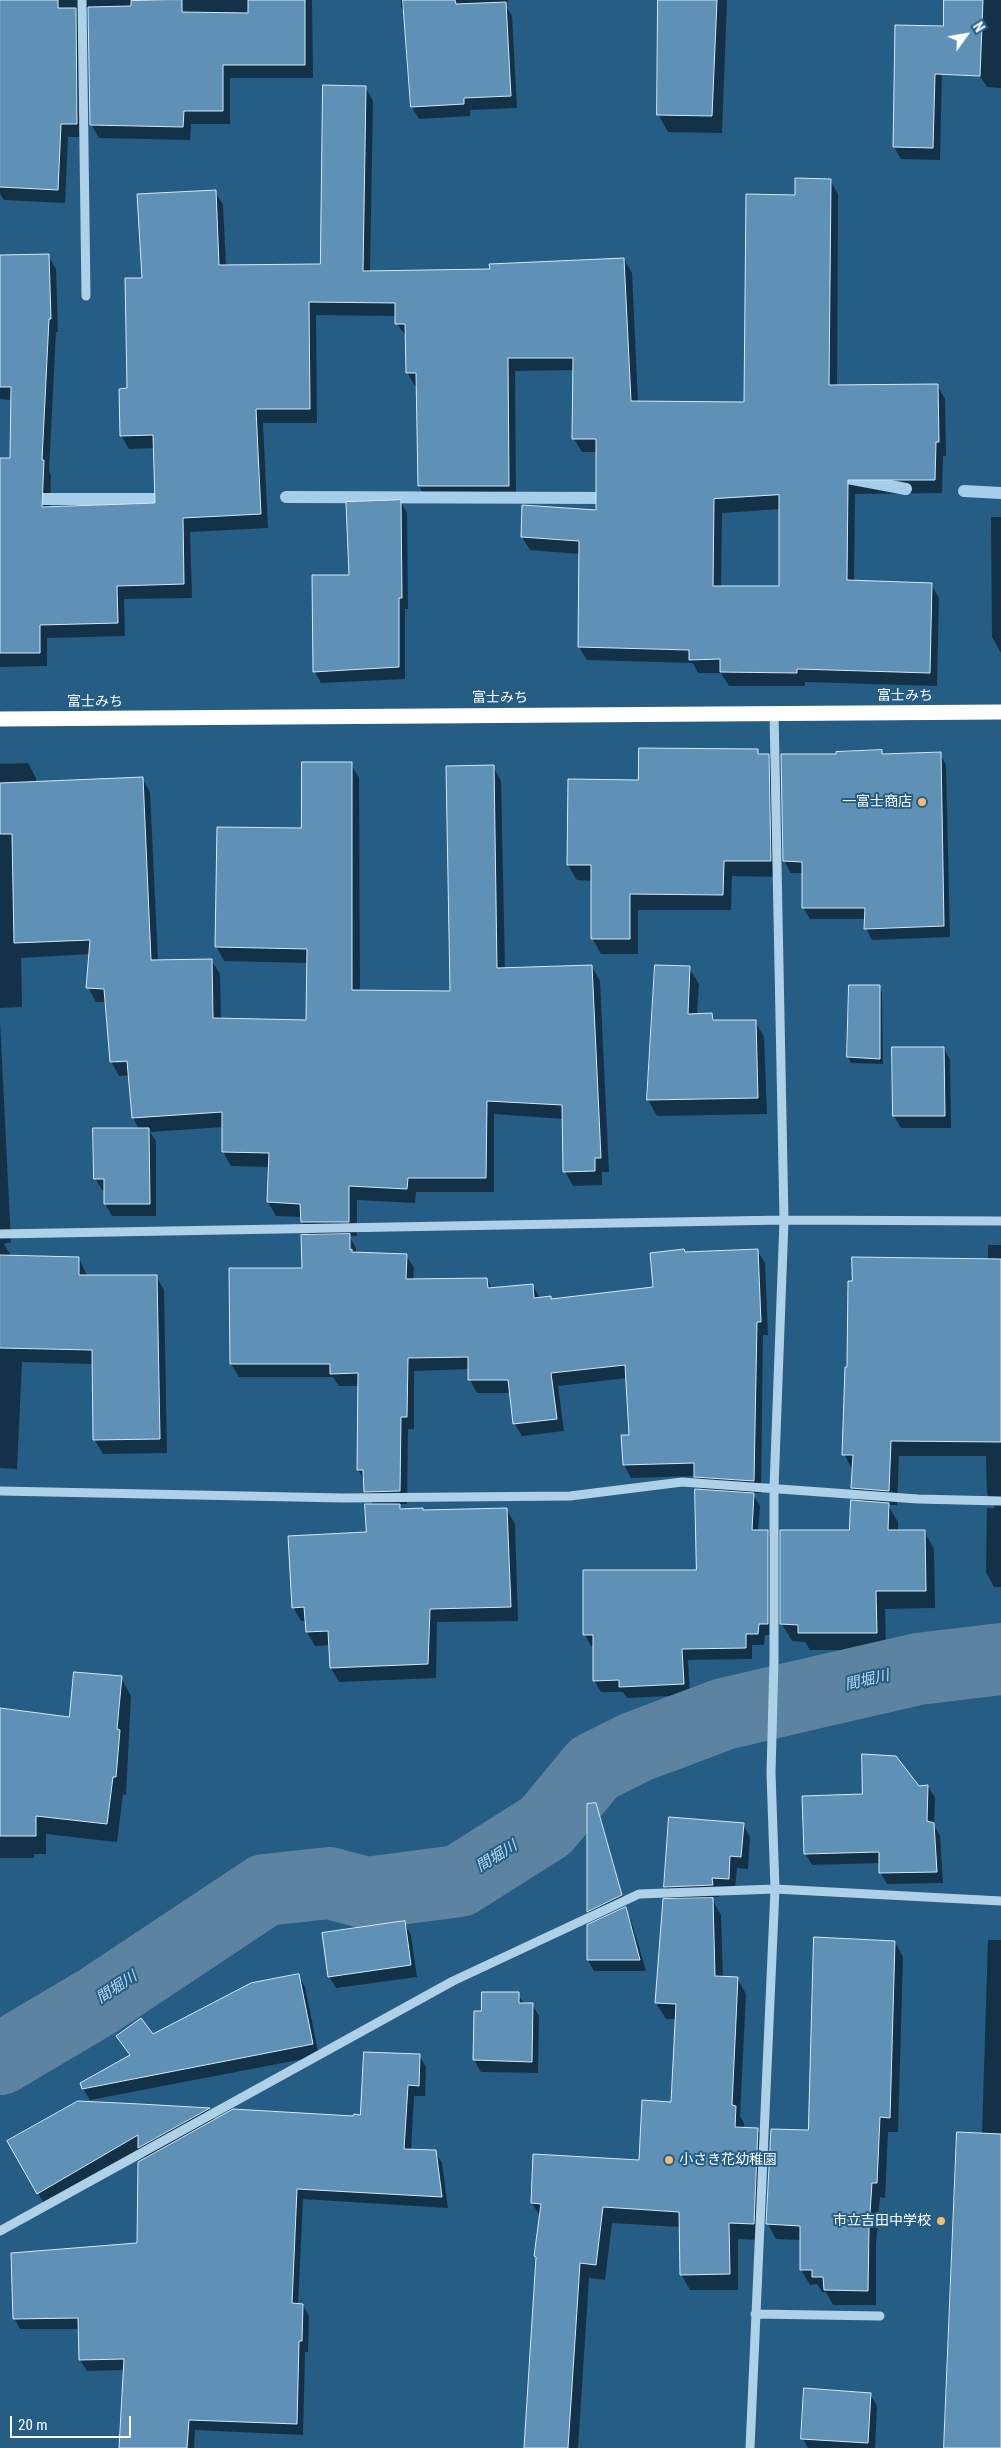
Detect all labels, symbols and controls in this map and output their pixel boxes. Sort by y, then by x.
north arrow [941,10,991,60]
text: N [970,19,988,35]
street label: 富士みち [877,688,933,704]
street label: 富士みち [472,690,528,706]
street label: 富士みち [67,694,123,710]
place label: 一富士商店 [842,794,912,810]
marker: 一富士商店 [916,796,928,808]
water label: 間堀川 [843,1667,891,1695]
water label: 間堀川 [473,1837,521,1877]
water label: 間堀川 [93,1968,141,2008]
place label: 小さき花幼稚園 [679,2152,777,2168]
marker: 小さき花幼稚園 [663,2154,675,2166]
place label: 市立吉田中学校 [833,2213,931,2229]
marker: 市立吉田中学校 [935,2215,947,2227]
scale bar [12,2406,134,2438]
text: 20 m [18,2416,48,2434]

